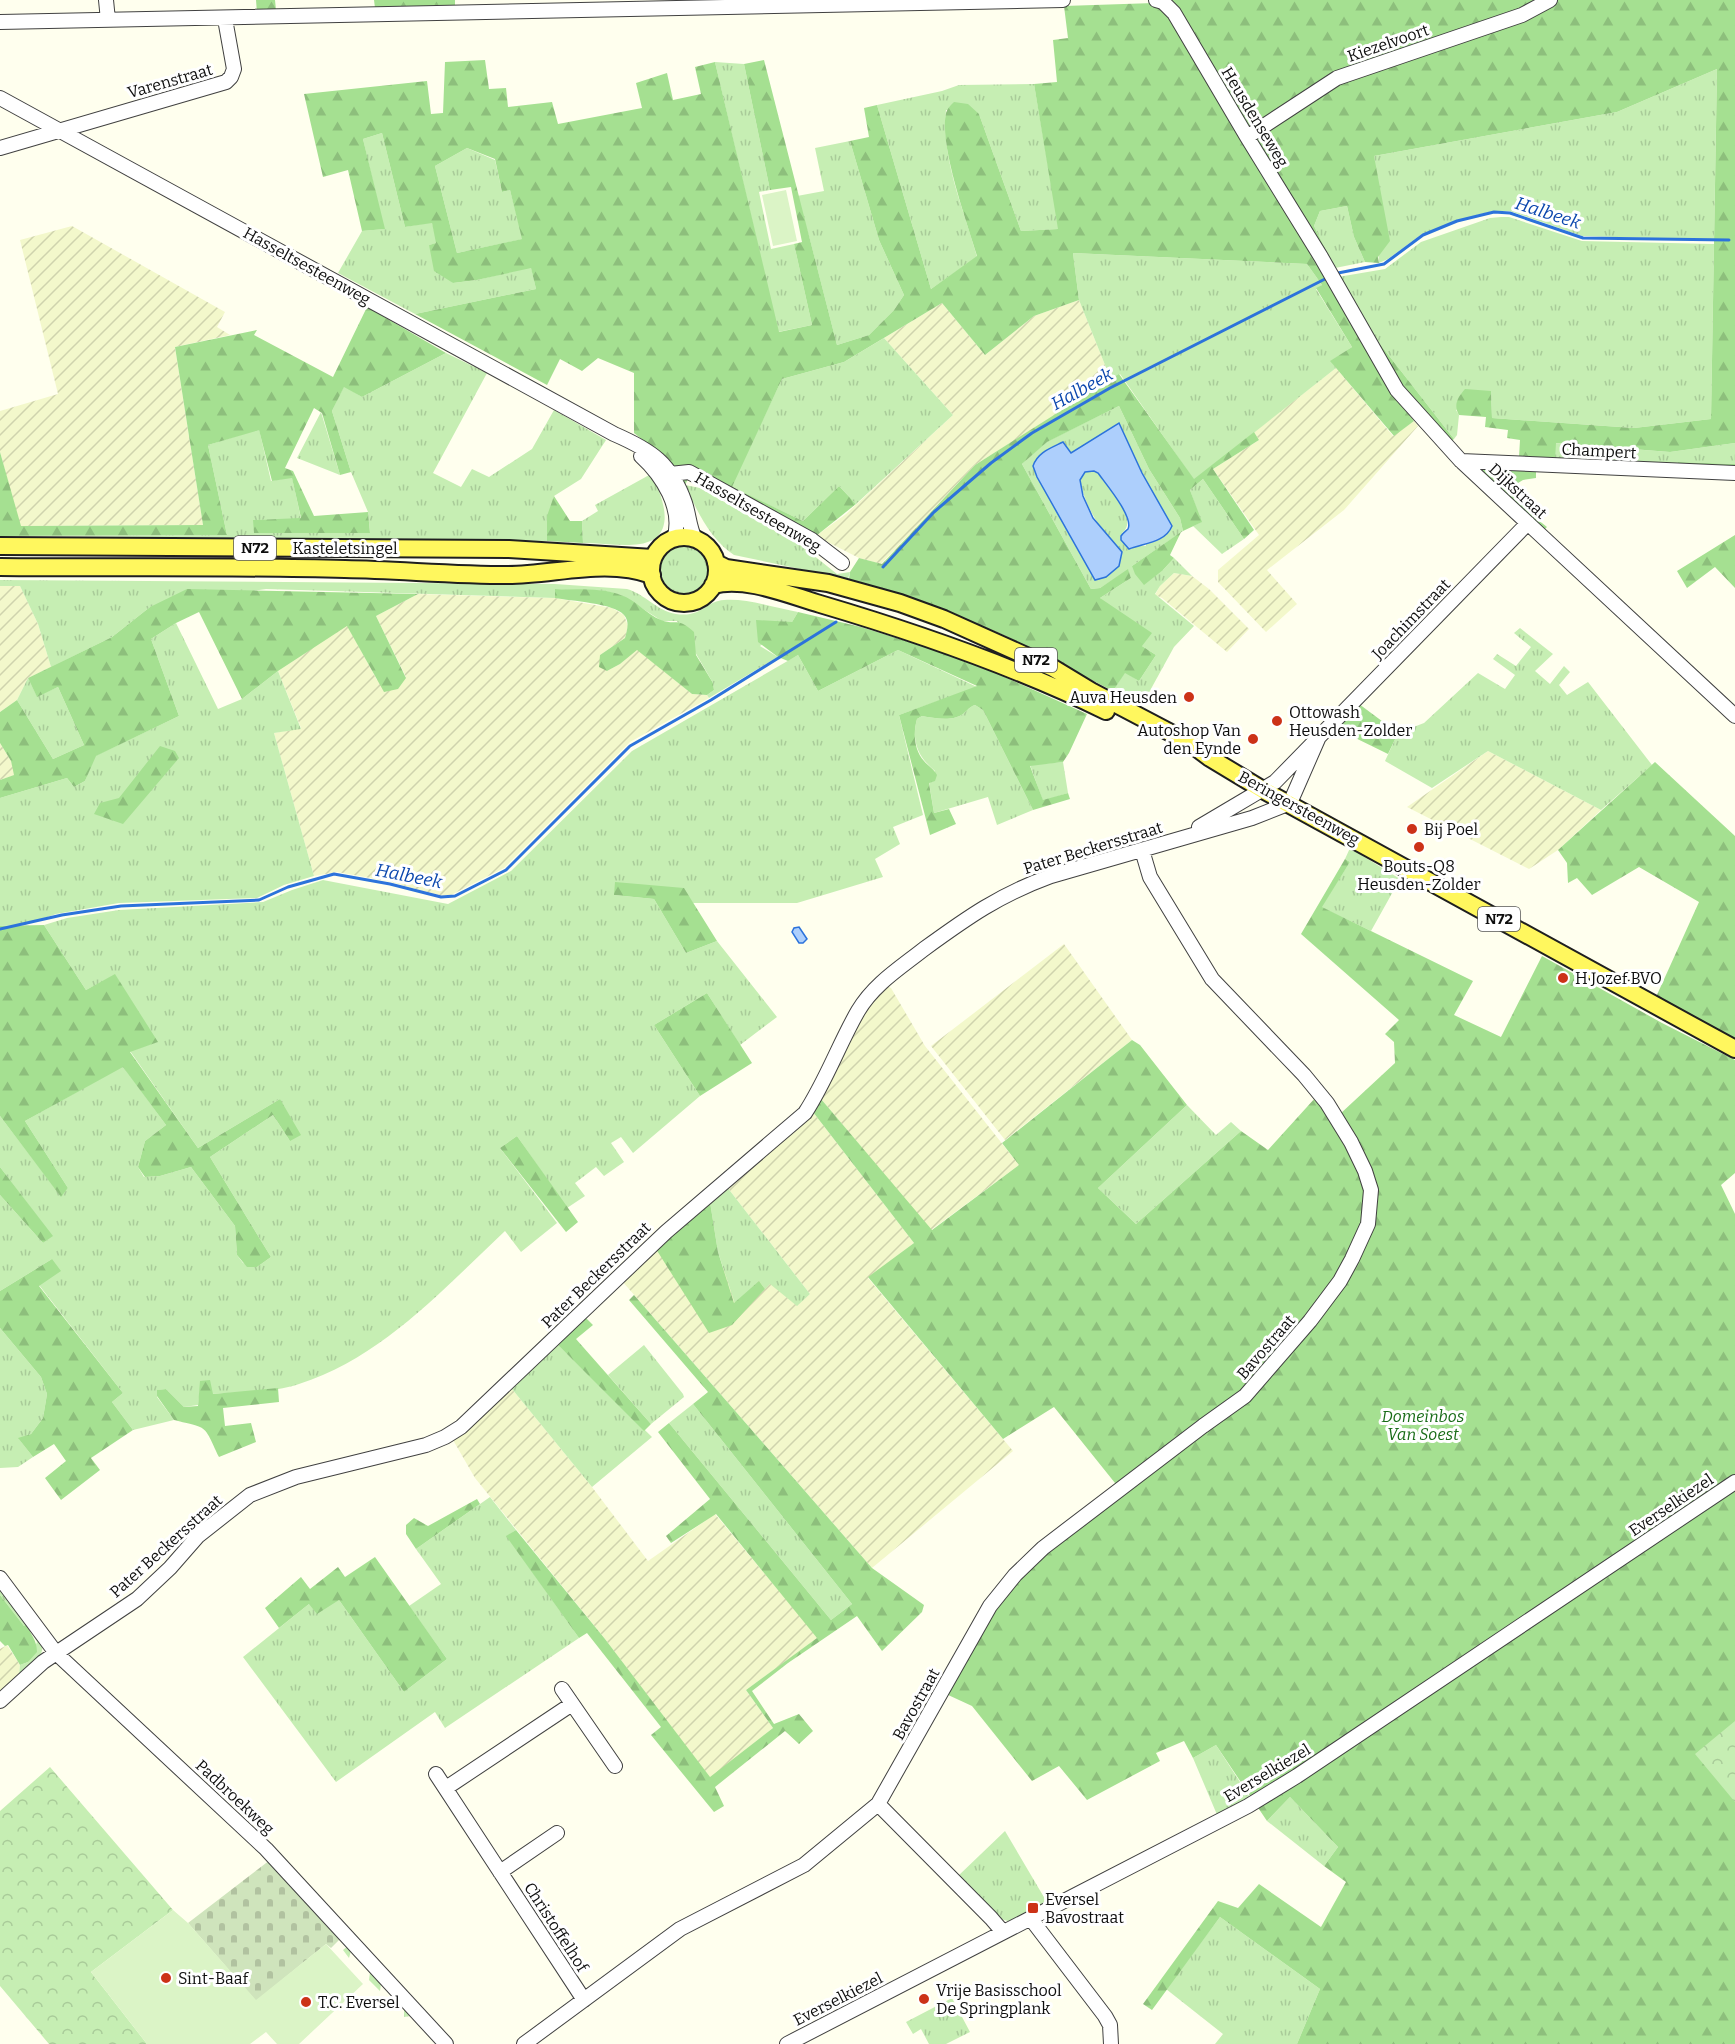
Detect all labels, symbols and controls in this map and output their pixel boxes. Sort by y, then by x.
street label: Kiezelvoort [1345,20,1431,66]
street label: Varenstraat [125,60,215,102]
street label: Heusdenseweg [1218,63,1292,171]
water label: Halbeek [1513,192,1584,234]
street label: Hasseltsesteenweg [240,223,374,309]
water label: Halbeek [1047,363,1117,415]
street label: Champert [1561,440,1637,462]
street label: Dijkstraat [1485,459,1551,523]
street label: Hasseltsesteenweg [692,468,825,556]
road number: N72 [234,536,276,560]
street label: Kasteletsingel [292,539,398,558]
street label: Joachimstraat [1367,575,1454,664]
road number: N72 [1015,648,1057,672]
place label: Auva Heusden [1069,688,1177,707]
marker: Auva Heusden [1182,690,1196,704]
place label: Ottowash Heusden-Zolder [1289,703,1412,740]
marker: Ottowash Heusden-Zolder [1270,714,1284,728]
place label: Autoshop Van den Eynde [1137,721,1241,758]
marker: Autoshop Van den Eynde [1246,732,1260,746]
street label: Beringersteenweg [1235,767,1363,849]
street label: Pater Beckersstraat [1021,818,1165,878]
place label: Bij Poel [1424,820,1479,839]
marker: Bij Poel [1405,822,1419,836]
marker: Bouts-Q8 Heusden-Zolder [1412,840,1426,854]
place label: Bouts-Q8 Heusden-Zolder [1357,857,1481,894]
water label: Halbeek [374,859,444,893]
road number: N72 [1478,907,1520,931]
place label: H Jozef BVO [1575,969,1662,988]
marker: H Jozef BVO [1556,971,1570,985]
street label: Pater Beckersstraat [537,1218,655,1332]
street label: Bavostraat [1233,1311,1299,1383]
park label: Domeinbos Van Soest [1382,1407,1465,1444]
street label: Everselkiezel [1625,1470,1717,1540]
street label: Pater Beckersstraat [106,1491,226,1601]
street label: Bavostraat [889,1665,944,1743]
street label: Everselkiezel [1220,1740,1314,1806]
street label: Padbroekweg [192,1756,278,1838]
street label: Christoffelhof [520,1879,593,1976]
place label: Eversel Bavostraat [1045,1890,1124,1927]
marker: Eversel Bavostraat [1026,1901,1040,1915]
street label: Everselkiezel [790,1968,886,2030]
place label: Sint-Baaf [178,1969,250,1988]
marker: Sint-Baaf [159,1971,173,1985]
place label: Vrije Basisschool De Springplank [936,1981,1062,2018]
marker: Vrije Basisschool De Springplank [917,1992,931,2006]
place label: T.C. Eversel [318,1993,400,2012]
marker: T.C. Eversel [299,1995,313,2009]

